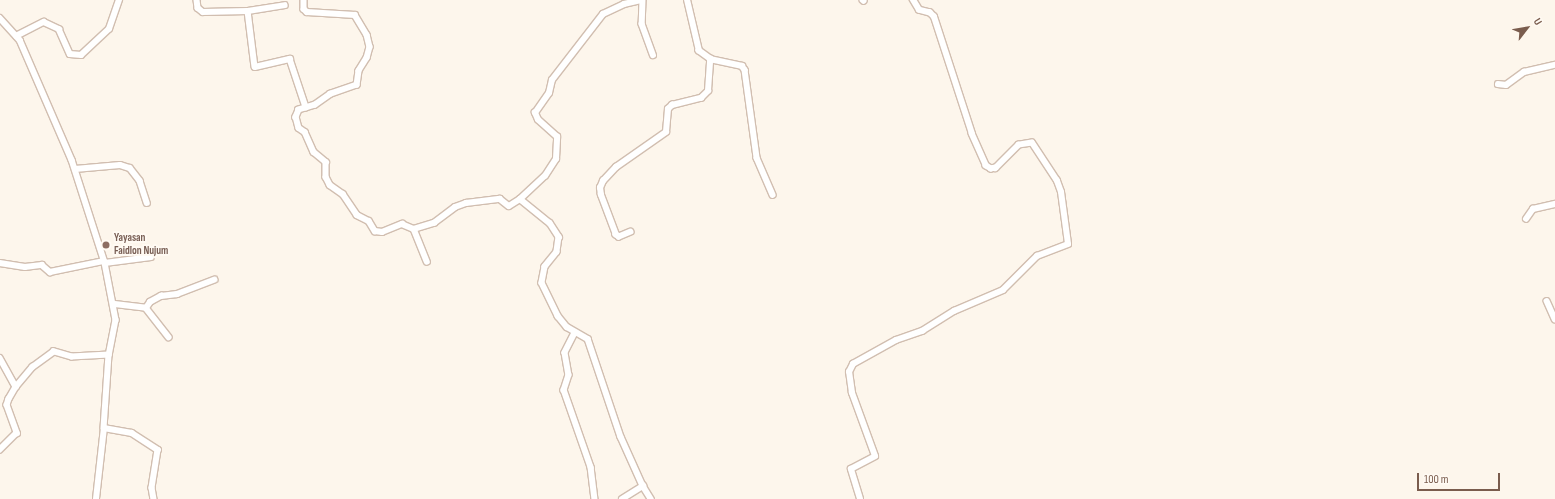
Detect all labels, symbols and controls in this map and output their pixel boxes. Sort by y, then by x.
north arrow [1507,8,1547,48]
text: U [1531,16,1545,27]
place label: Yayasan Faidlon Nujum [114,232,168,258]
marker: Yayasan Faidlon Nujum [101,240,111,250]
scale bar [1419,465,1502,491]
text: 100 m [1424,472,1449,487]

